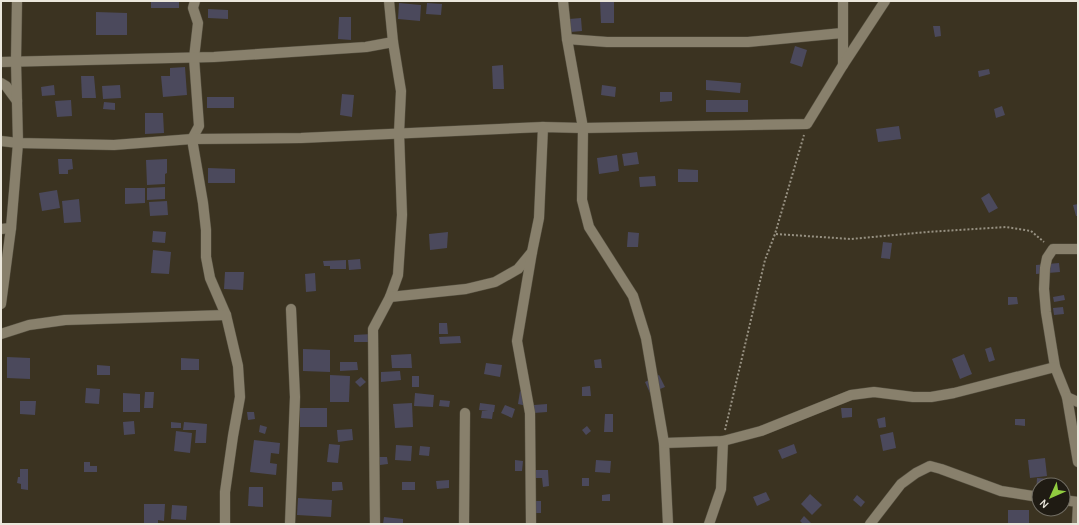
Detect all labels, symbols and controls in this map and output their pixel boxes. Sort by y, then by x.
north arrow [1031,477,1071,517]
text: N [1037,496,1052,511]

